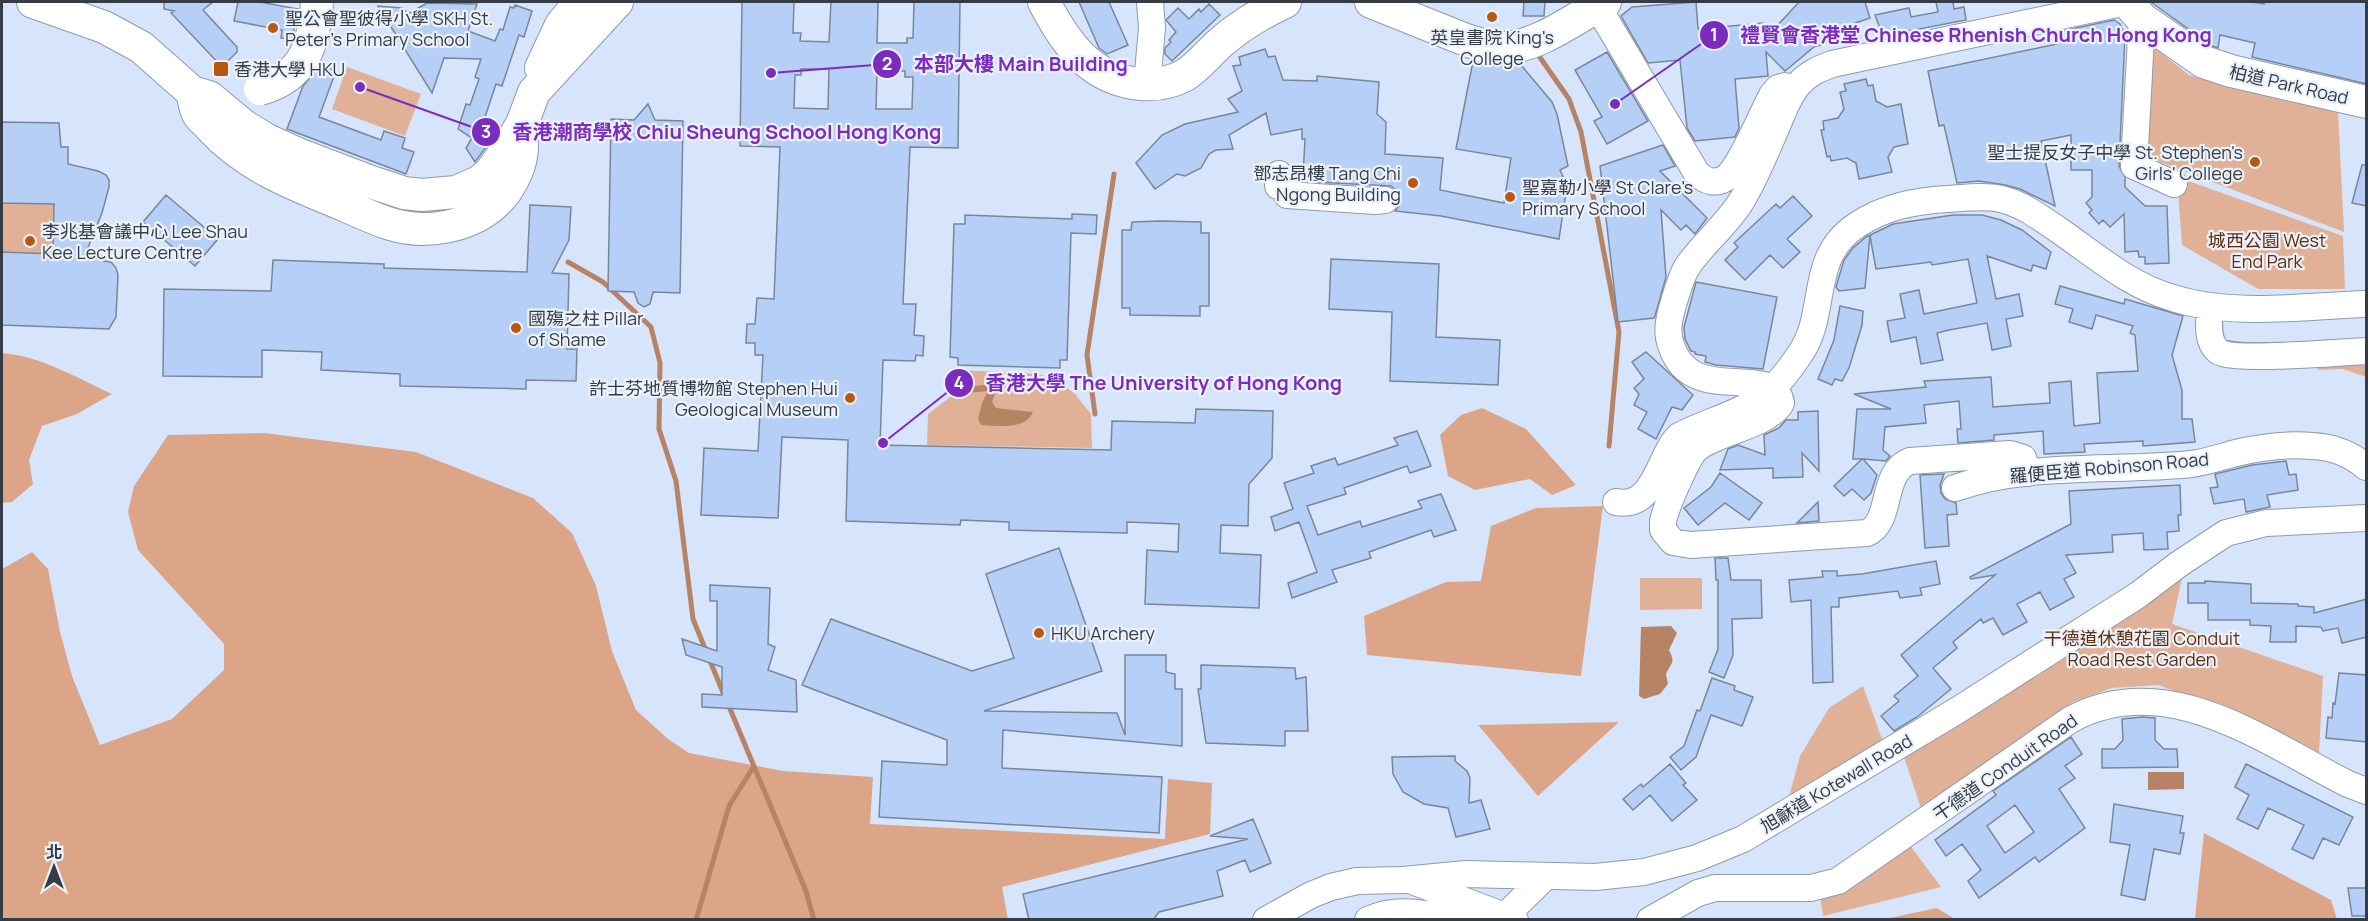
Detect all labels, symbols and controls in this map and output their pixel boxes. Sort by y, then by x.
place label: 聖公會聖彼得小學 SKH St. Peter's Primary School [285,6,493,51]
marker: 英皇書院 King's College [1485,10,1499,24]
callout: 禮賢會香港堂 Chinese Rhenish Church Hong Kong [1699,16,2224,54]
marker: 聖公會聖彼得小學 SKH St. Peter's Primary School [266,21,280,35]
text: 禮賢會香港堂 Chinese Rhenish Church Hong Kong [1740,21,2212,48]
text: 1 [1710,22,1718,46]
place label: 英皇書院 King's College [1430,25,1554,70]
callout: 本部大樓 Main Building [872,45,1140,83]
text: 本部大樓 Main Building [914,50,1128,77]
text: 2 [882,51,892,75]
place label: 香港大學 HKU [234,57,345,81]
street label: 柏道 Park Road [2227,59,2351,109]
marker: 香港大學 HKU [212,60,230,78]
callout: 香港潮商學校 Chiu Sheung School Hong Kong [471,113,954,151]
text: 香港潮商學校 Chiu Sheung School Hong Kong [513,118,941,145]
text: 3 [481,119,491,143]
place label: 聖士提反女子中學 St. Stephen's Girls' College [1987,140,2243,185]
marker: 聖士提反女子中學 St. Stephen's Girls' College [2248,155,2262,169]
place label: 鄧志昂樓 Tang Chi Ngong Building [1253,161,1401,206]
place label: 聖嘉勒小學 St Clare's Primary School [1522,175,1693,220]
marker: 鄧志昂樓 Tang Chi Ngong Building [1406,176,1420,190]
marker: 聖嘉勒小學 St Clare's Primary School [1503,190,1517,204]
place label: 李兆基會議中心 Lee Shau Kee Lecture Centre [42,219,248,264]
park label: 城西公園 West End Park [2208,228,2326,273]
marker: 李兆基會議中心 Lee Shau Kee Lecture Centre [23,234,37,248]
place label: 國殤之柱 Pillar of Shame [528,306,644,351]
marker: 國殤之柱 Pillar of Shame [509,321,523,335]
callout: 香港大學 The University of Hong Kong [944,364,1354,402]
text: 香港大學 The University of Hong Kong [986,369,1342,396]
text: 4 [954,370,965,394]
place label: 許士芬地質博物館 Stephen Hui Geological Museum [589,376,838,421]
marker: 許士芬地質博物館 Stephen Hui Geological Museum [843,391,857,405]
street label: 羅便臣道 Robinson Road [2008,446,2210,488]
place label: HKU Archery [1051,621,1155,645]
marker: HKU Archery [1032,626,1046,640]
park label: 干德道休憩花園 Conduit Road Rest Garden [2044,626,2240,671]
street label: 干德道 Conduit Road [1928,708,2082,826]
street label: 旭龢道 Kotewall Road [1756,728,1916,838]
north arrow [24,837,84,897]
text: 北 [46,841,62,863]

